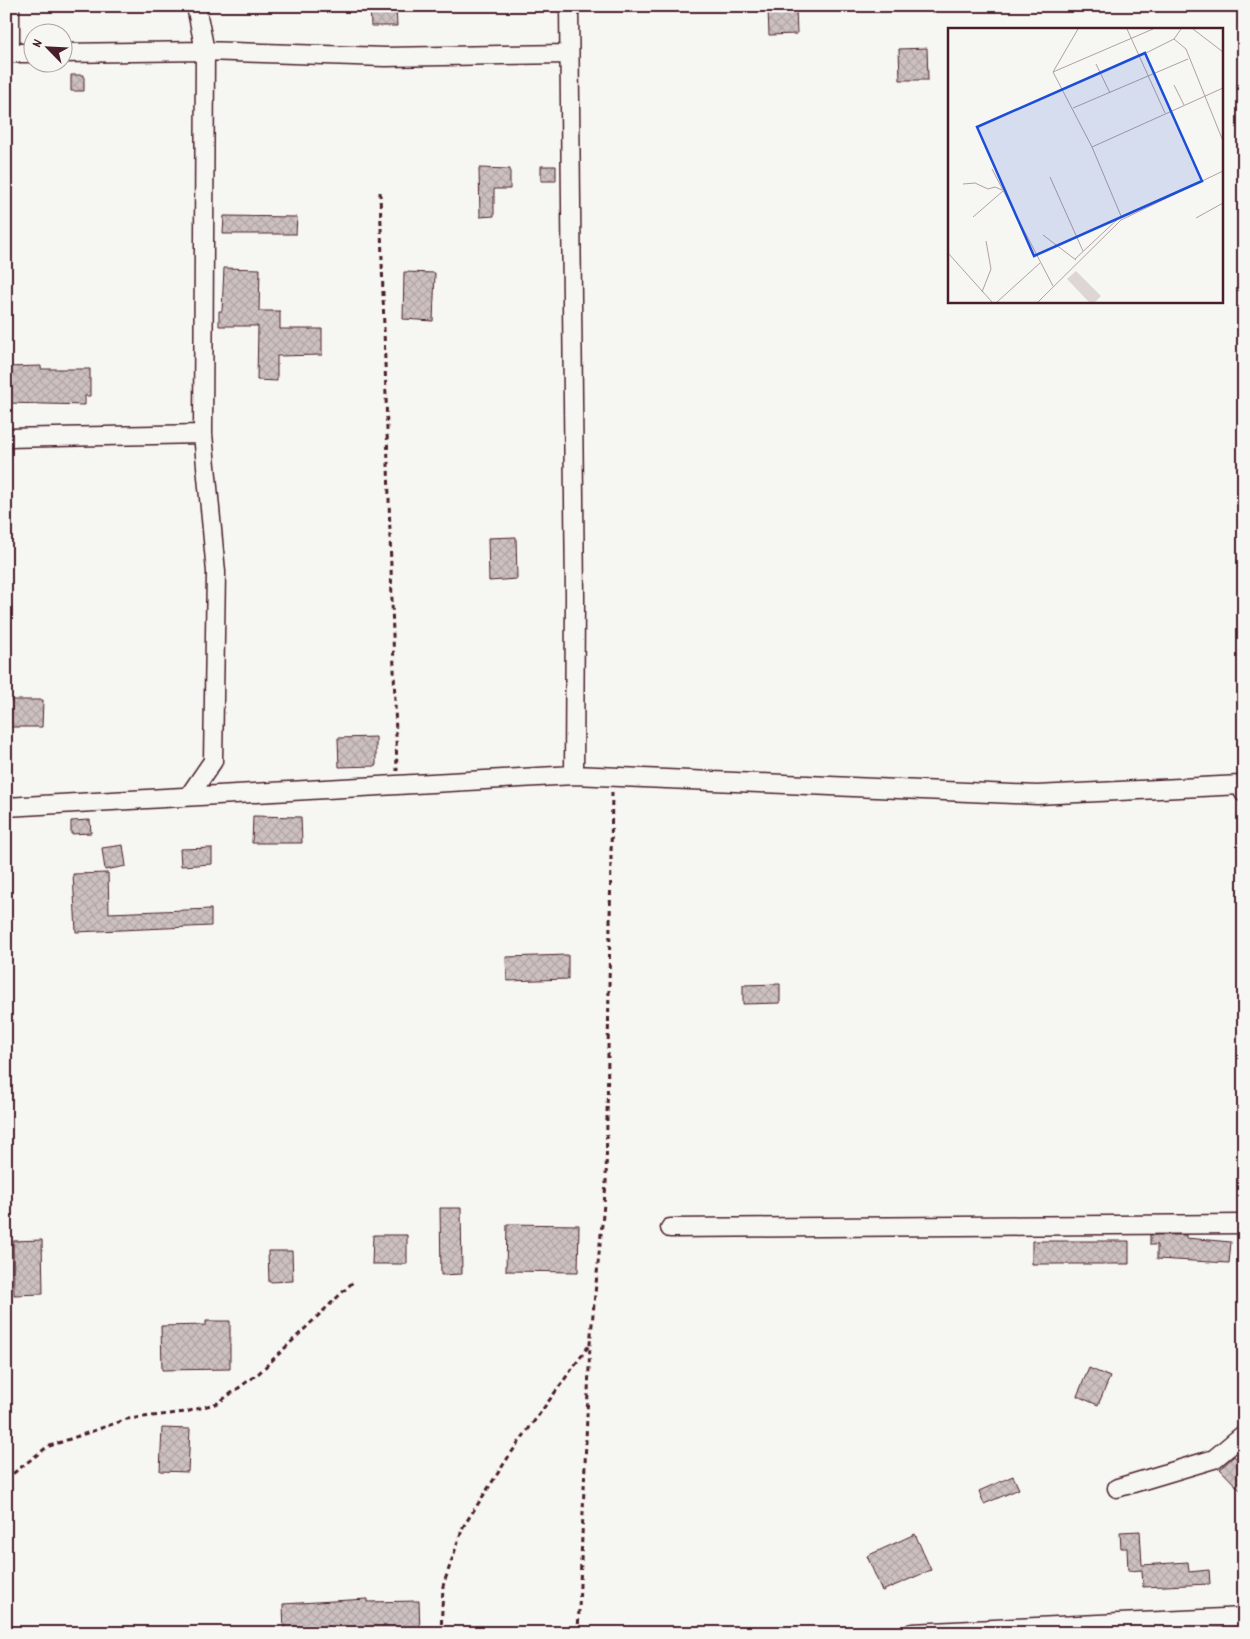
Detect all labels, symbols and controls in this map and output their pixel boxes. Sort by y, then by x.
north arrow [22,22,72,72]
inset map [948,28,1222,302]
text: N [27,36,49,51]

